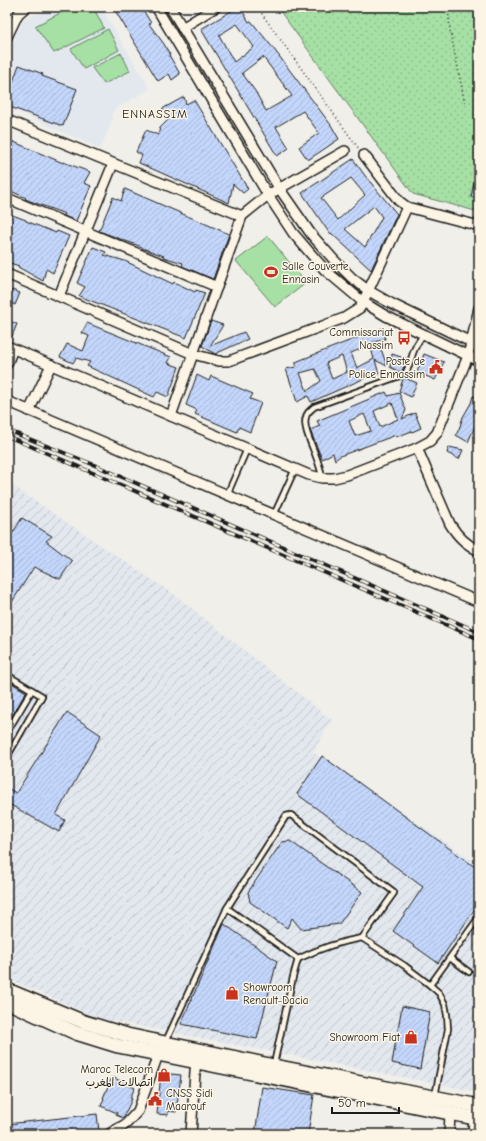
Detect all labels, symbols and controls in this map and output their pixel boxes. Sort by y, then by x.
district label: ENNASSIM [122,107,188,121]
place label: Salle Couverte Ennasin [282,260,349,286]
sports icon: Salle Couverte Ennasin [263,264,279,280]
place label: Commissariat Nassim [329,326,394,352]
bus stop icon: Commissariat Nassim [396,330,412,346]
place label: Poste de Police Ennassim [349,355,425,381]
public building icon: Poste de Police Ennassim [428,359,444,375]
place label: Showroom Renault-Dacia [243,981,308,1007]
shop icon: Showroom Renault-Dacia [224,985,240,1001]
shop icon: Showroom Fiat [403,1029,419,1045]
place label: Showroom Fiat [329,1031,401,1044]
place label: Maroc Telecom اتصالات المغرب [81,1063,153,1090]
shop icon: Maroc Telecom اتصالات المغرب [156,1067,172,1083]
place label: CNSS Sidi Maarouf [166,1087,213,1113]
scale bar [332,1089,399,1115]
public building icon: CNSS Sidi Maarouf [147,1091,163,1107]
text: 50 m [338,1096,366,1110]

